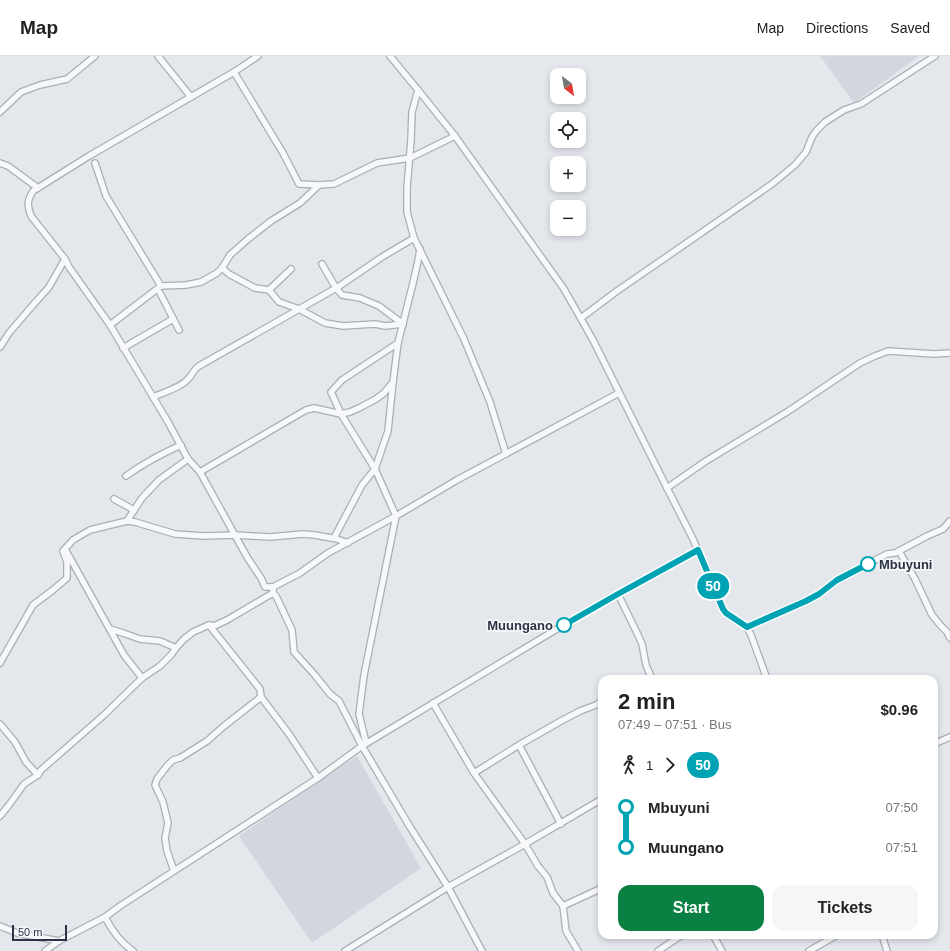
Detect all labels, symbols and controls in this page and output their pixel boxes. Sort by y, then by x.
text: Map [20,17,58,38]
text: Map [757,20,784,36]
text: Directions [806,20,868,36]
text: Saved [890,20,930,36]
north arrow [550,68,586,104]
map controls [550,68,586,236]
button: locate [550,112,586,148]
button: + [550,156,586,192]
button: − [550,200,586,236]
marker: Mbuyuni [860,556,876,572]
place label: Mbuyuni [879,557,932,572]
line badge: 50 [695,573,731,599]
text: 50 [705,578,721,594]
marker: Muungano [556,617,572,633]
place label: Muungano [487,618,553,633]
text: 2 min [618,689,675,714]
text: $0.96 [880,701,918,718]
text: 07:49 – 07:51 · Bus [618,717,731,732]
icon: walk [618,754,640,776]
icon: forward [659,754,681,776]
text: 50 [695,757,711,773]
text: 1 [646,758,653,773]
text: Mbuyuni [648,799,710,816]
text: 07:50 [885,800,918,815]
text: Muungano [648,839,724,856]
text: 07:51 [885,840,918,855]
button: Start [618,885,764,931]
button: Tickets [772,885,918,931]
scale bar [12,923,67,942]
text: 50 m [18,926,42,938]

